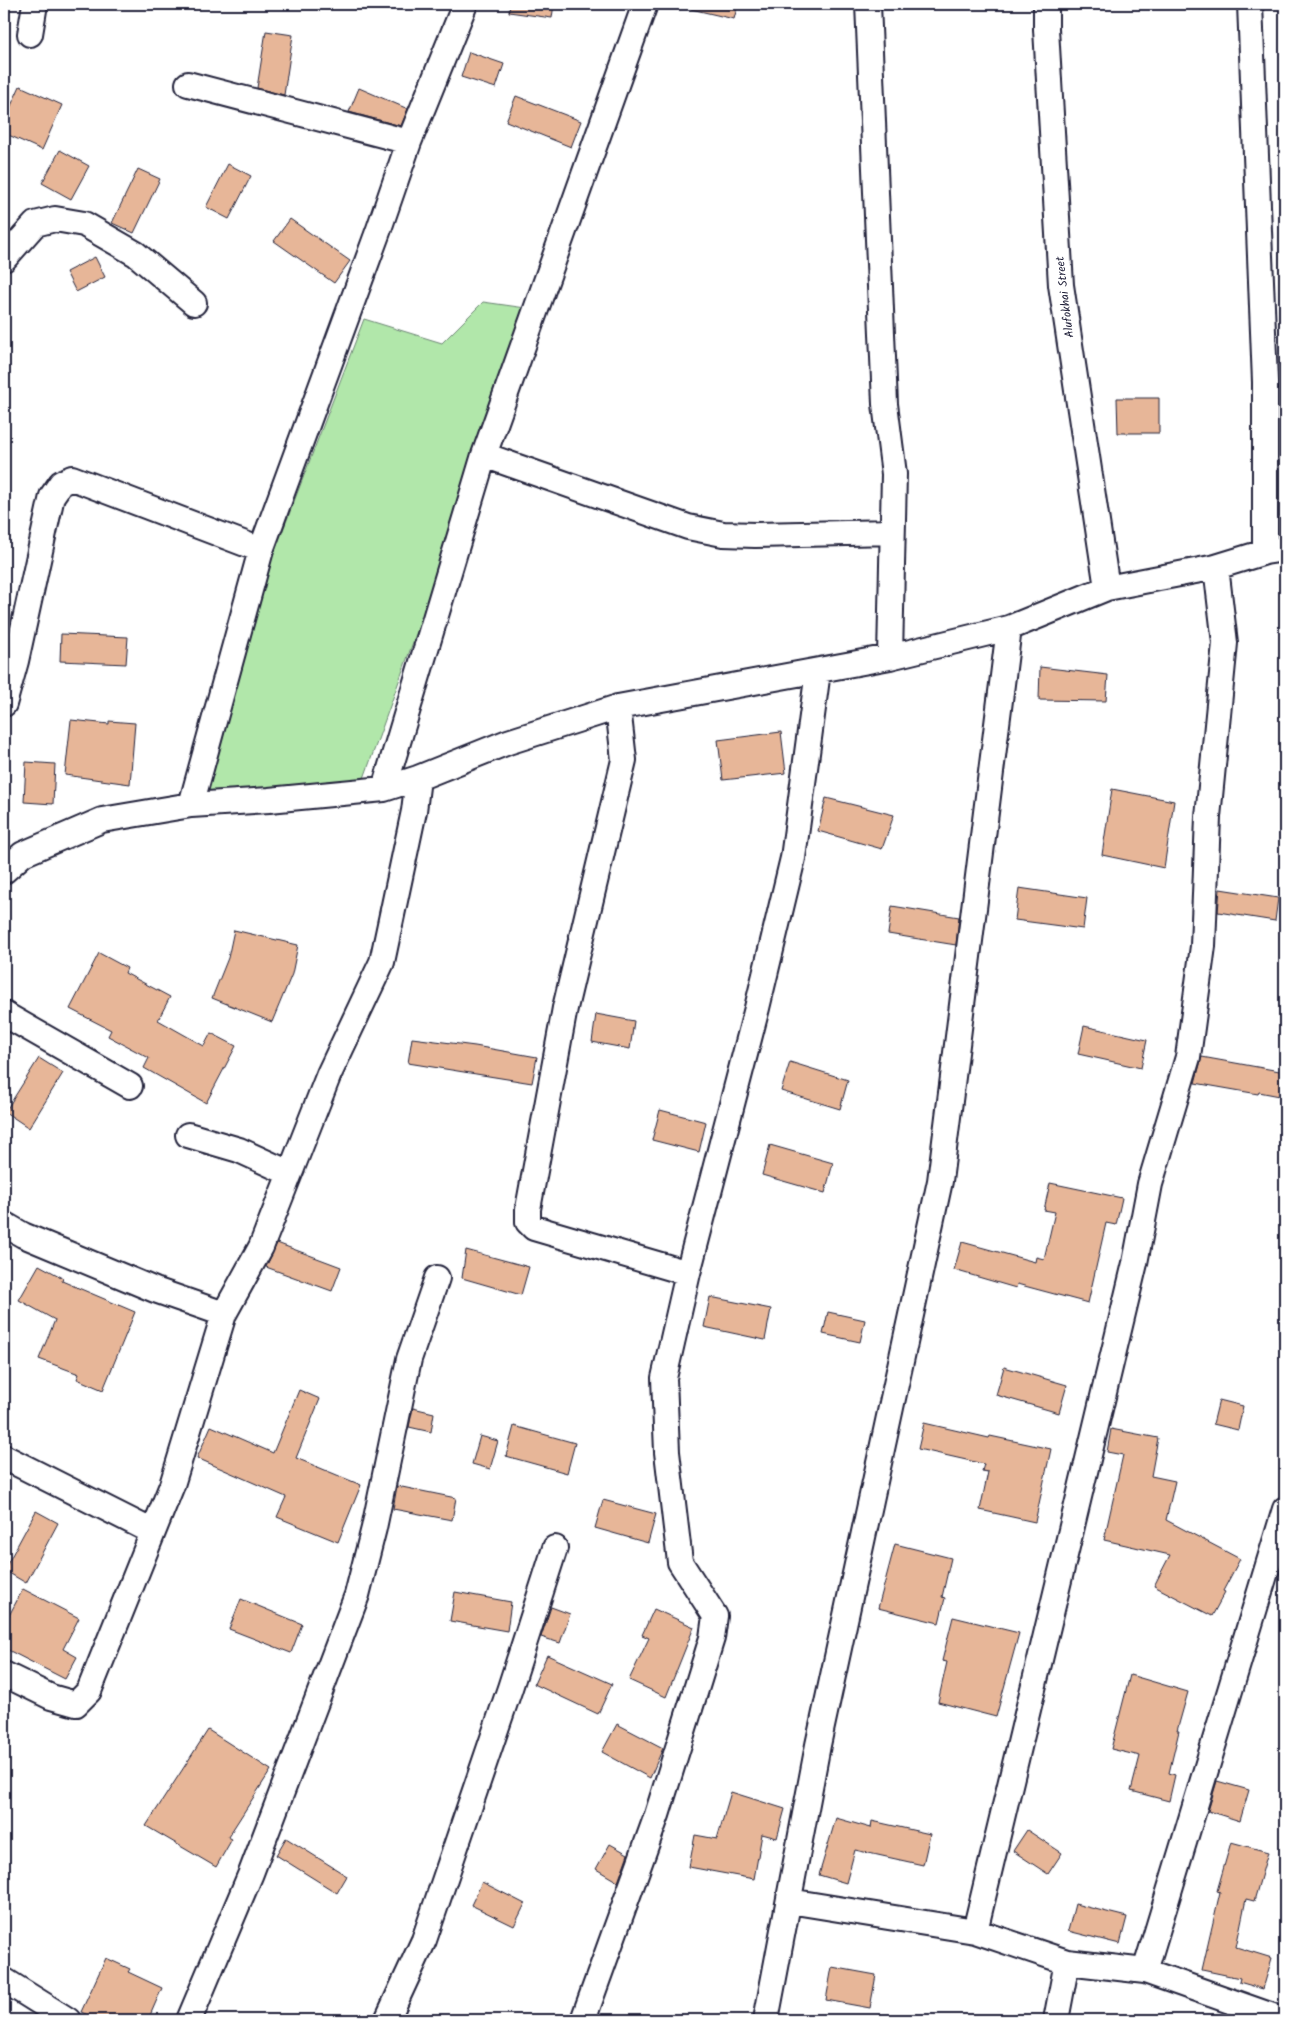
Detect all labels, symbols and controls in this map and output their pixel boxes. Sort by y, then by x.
street label: Alufokhai Street [1051,255,1079,339]

